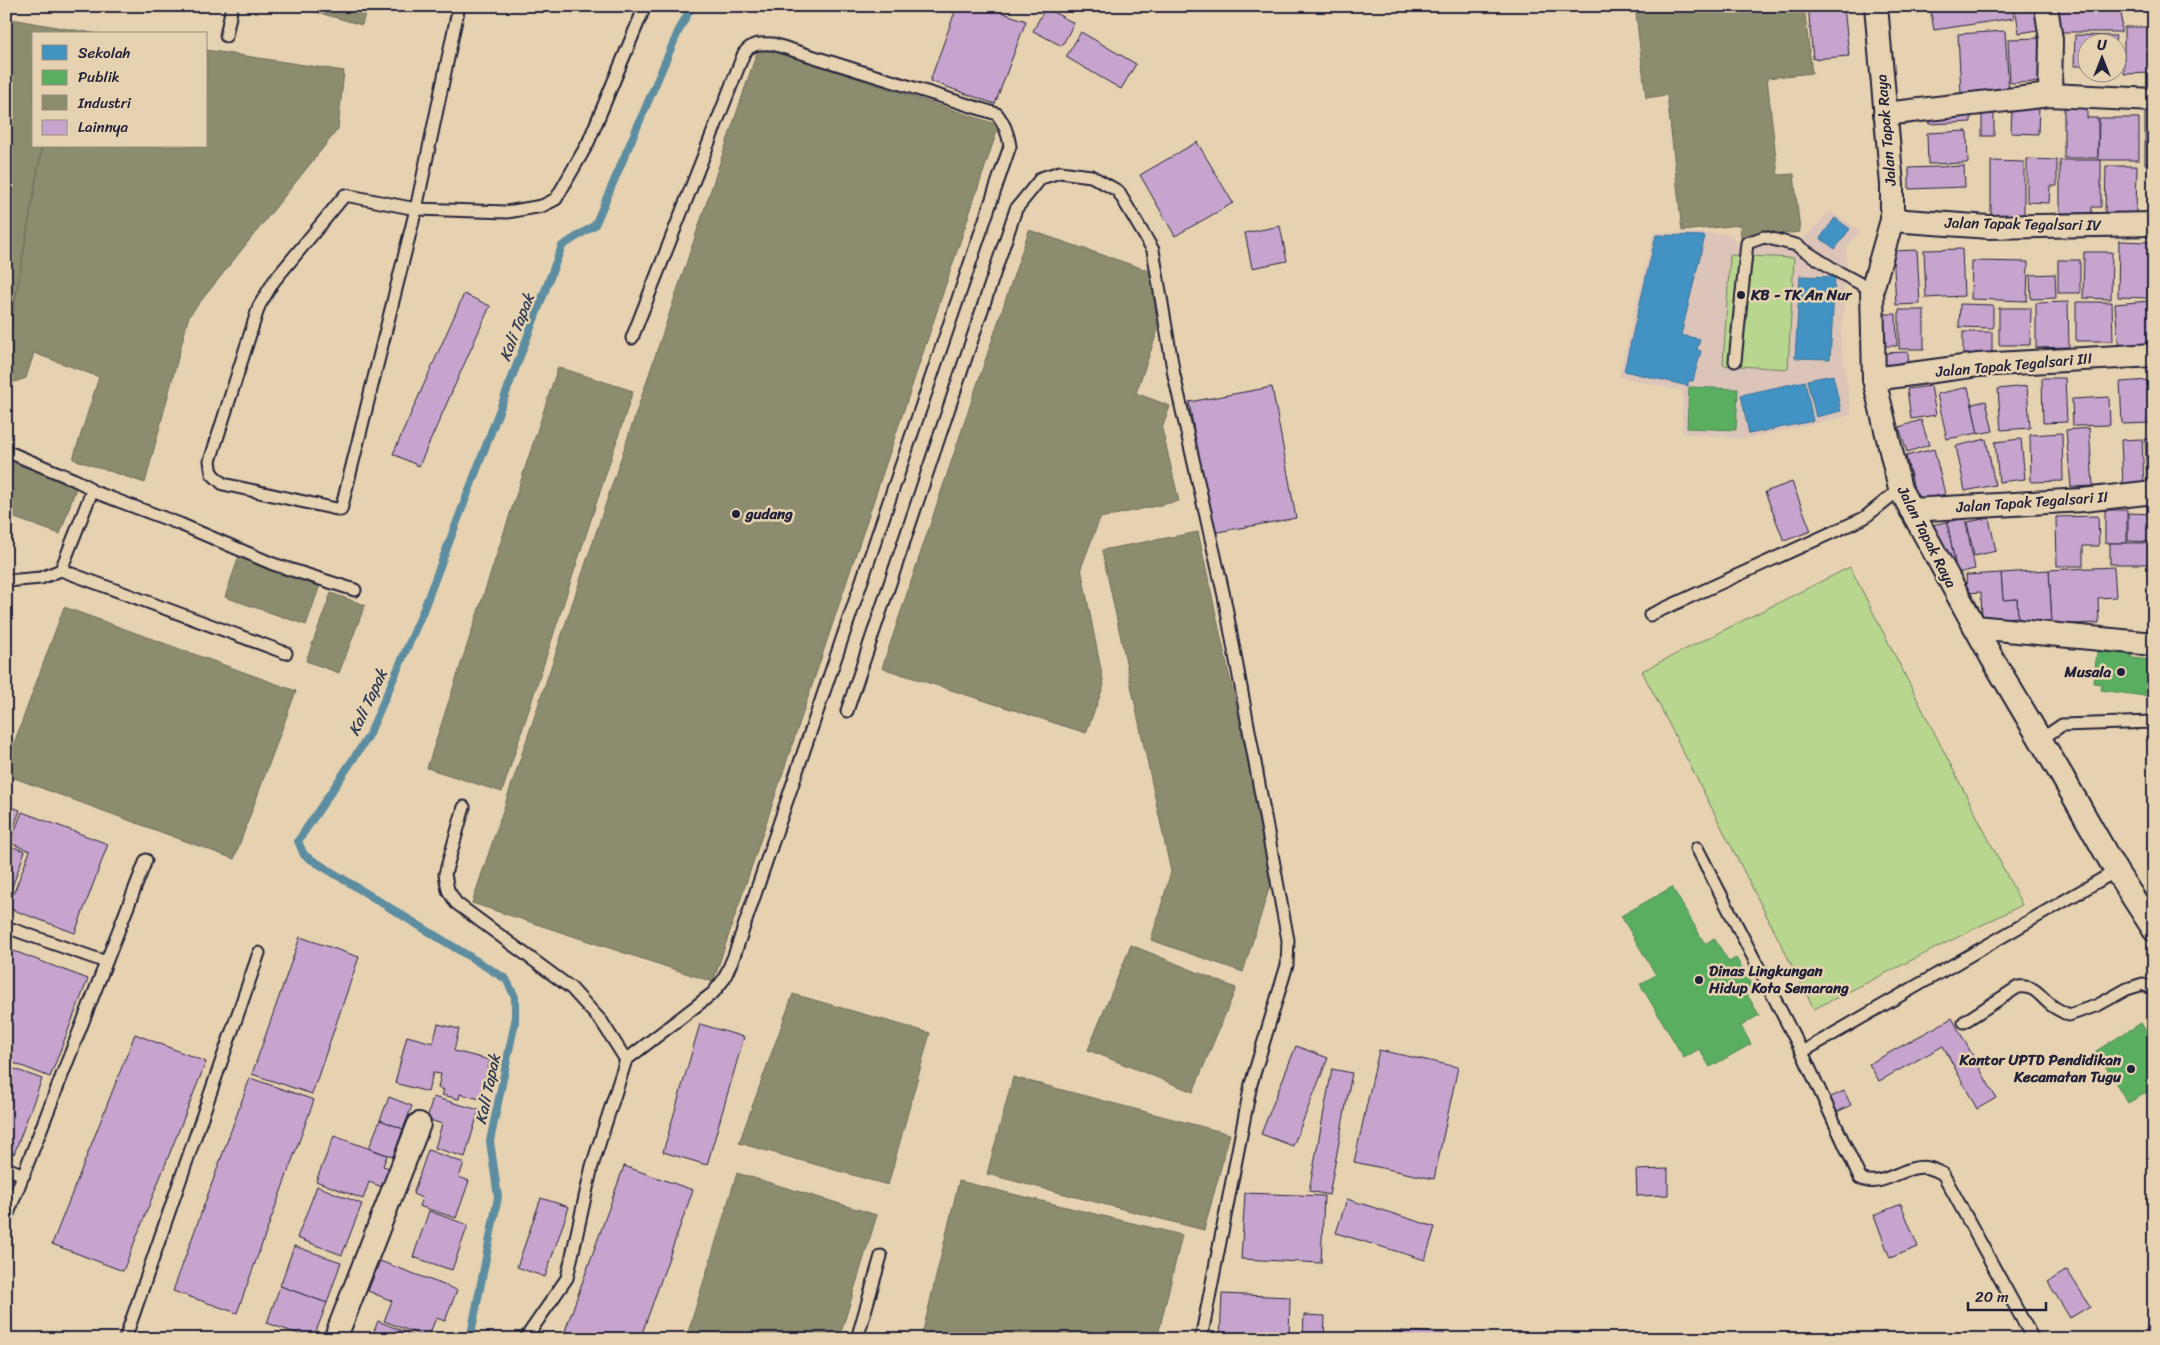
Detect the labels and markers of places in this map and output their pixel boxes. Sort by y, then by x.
place label: KB - TK An Nur [1750,282,1853,308]
marker: KB - TK An Nur [1735,289,1747,301]
place label: gudang [744,501,793,527]
marker: gudang [730,508,742,520]
place label: Musala [2063,659,2111,685]
marker: Musala [2115,666,2127,678]
place label: Dinas Lingkungan Hidup Kota Semarang [1708,958,1849,1001]
marker: Dinas Lingkungan Hidup Kota Semarang [1693,974,1705,986]
place label: Kantor UPTD Pendidikan Kecamatan Tugu [1959,1047,2122,1090]
marker: Kantor UPTD Pendidikan Kecamatan Tugu [2125,1063,2137,1075]

